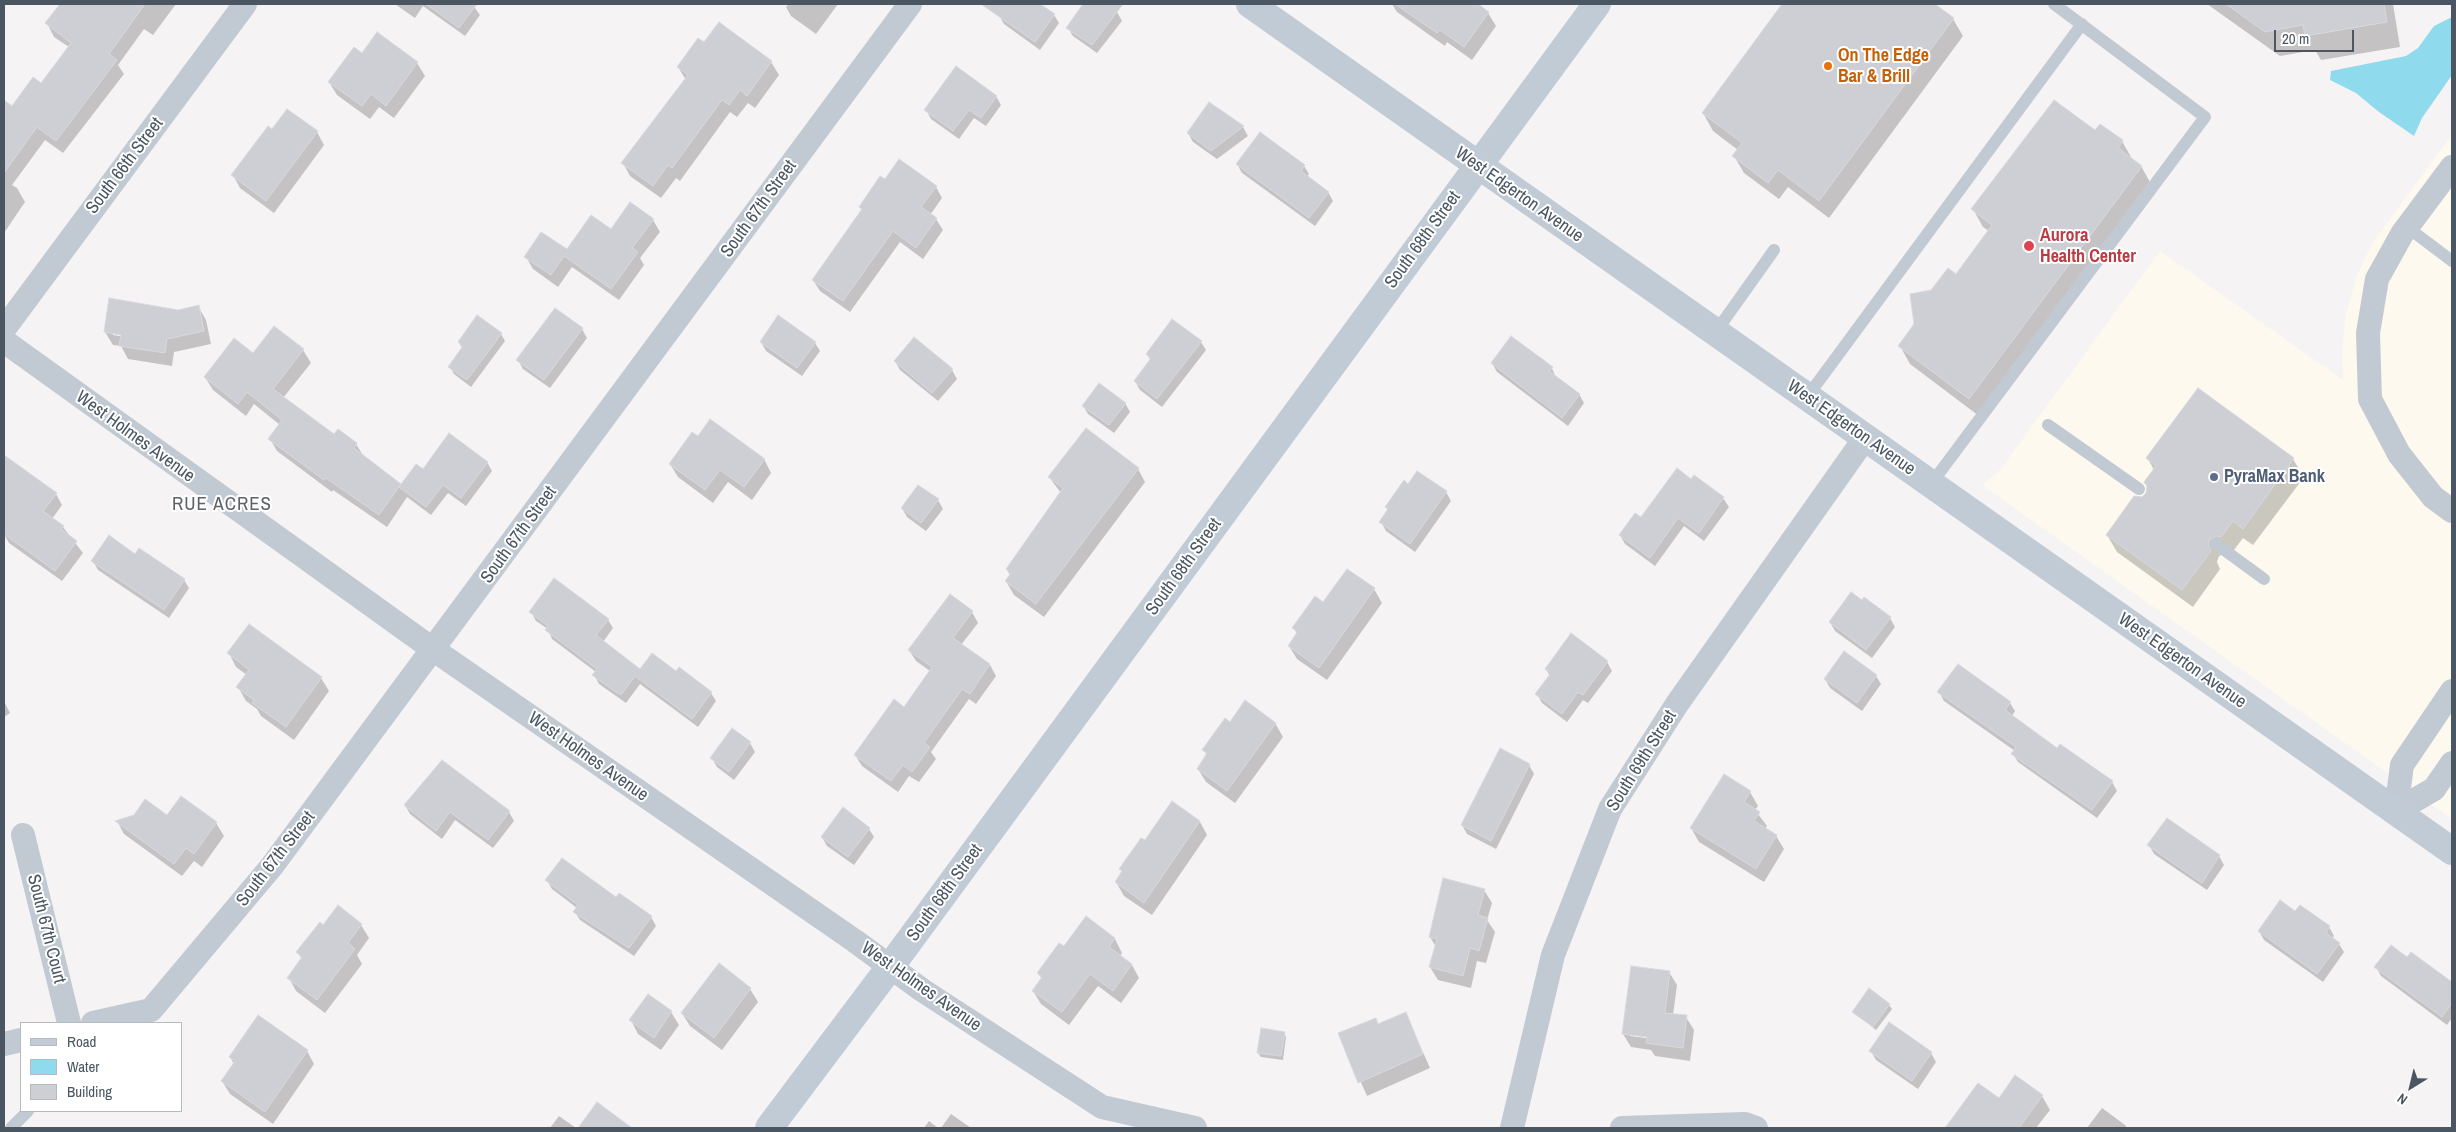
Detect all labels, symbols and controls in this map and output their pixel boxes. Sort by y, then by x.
scale bar [2276,20,2356,52]
text: 20 m [2282,28,2309,49]
place label: On The Edge Bar & Brill [1838,45,1929,88]
marker: On The Edge Bar & Brill [1822,60,1834,72]
street label: South 66th Street [82,114,168,218]
street label: West Edgerton Avenue [1451,143,1587,247]
street label: South 67th Street [716,156,802,262]
street label: South 68th Street [1380,187,1466,293]
place label: Aurora Health Center [2040,225,2136,268]
marker: Aurora Health Center [2022,239,2036,253]
street label: West Edgerton Avenue [1783,376,1919,480]
street label: West Holmes Avenue [71,387,199,487]
place label: PyraMax Bank [2224,466,2325,488]
marker: PyraMax Bank [2208,471,2220,483]
street label: South 67th Street [476,482,562,588]
district label: RUE ACRES [171,494,273,516]
street label: South 68th Street [1141,514,1227,620]
street label: West Edgerton Avenue [2114,609,2250,713]
street label: South 69th Street [1602,707,1682,815]
street label: West Holmes Avenue [524,708,652,806]
street label: South 67th Street [232,807,320,911]
street label: South 68th Street [902,840,988,946]
street label: South 67th Court [22,872,70,986]
street label: West Holmes Avenue [857,938,985,1036]
legend [20,1022,182,1112]
text: Road [67,1031,96,1052]
text: Water [67,1056,99,1077]
north arrow [2386,1062,2436,1112]
text: Building [67,1081,112,1102]
text: N [2394,1089,2411,1109]

